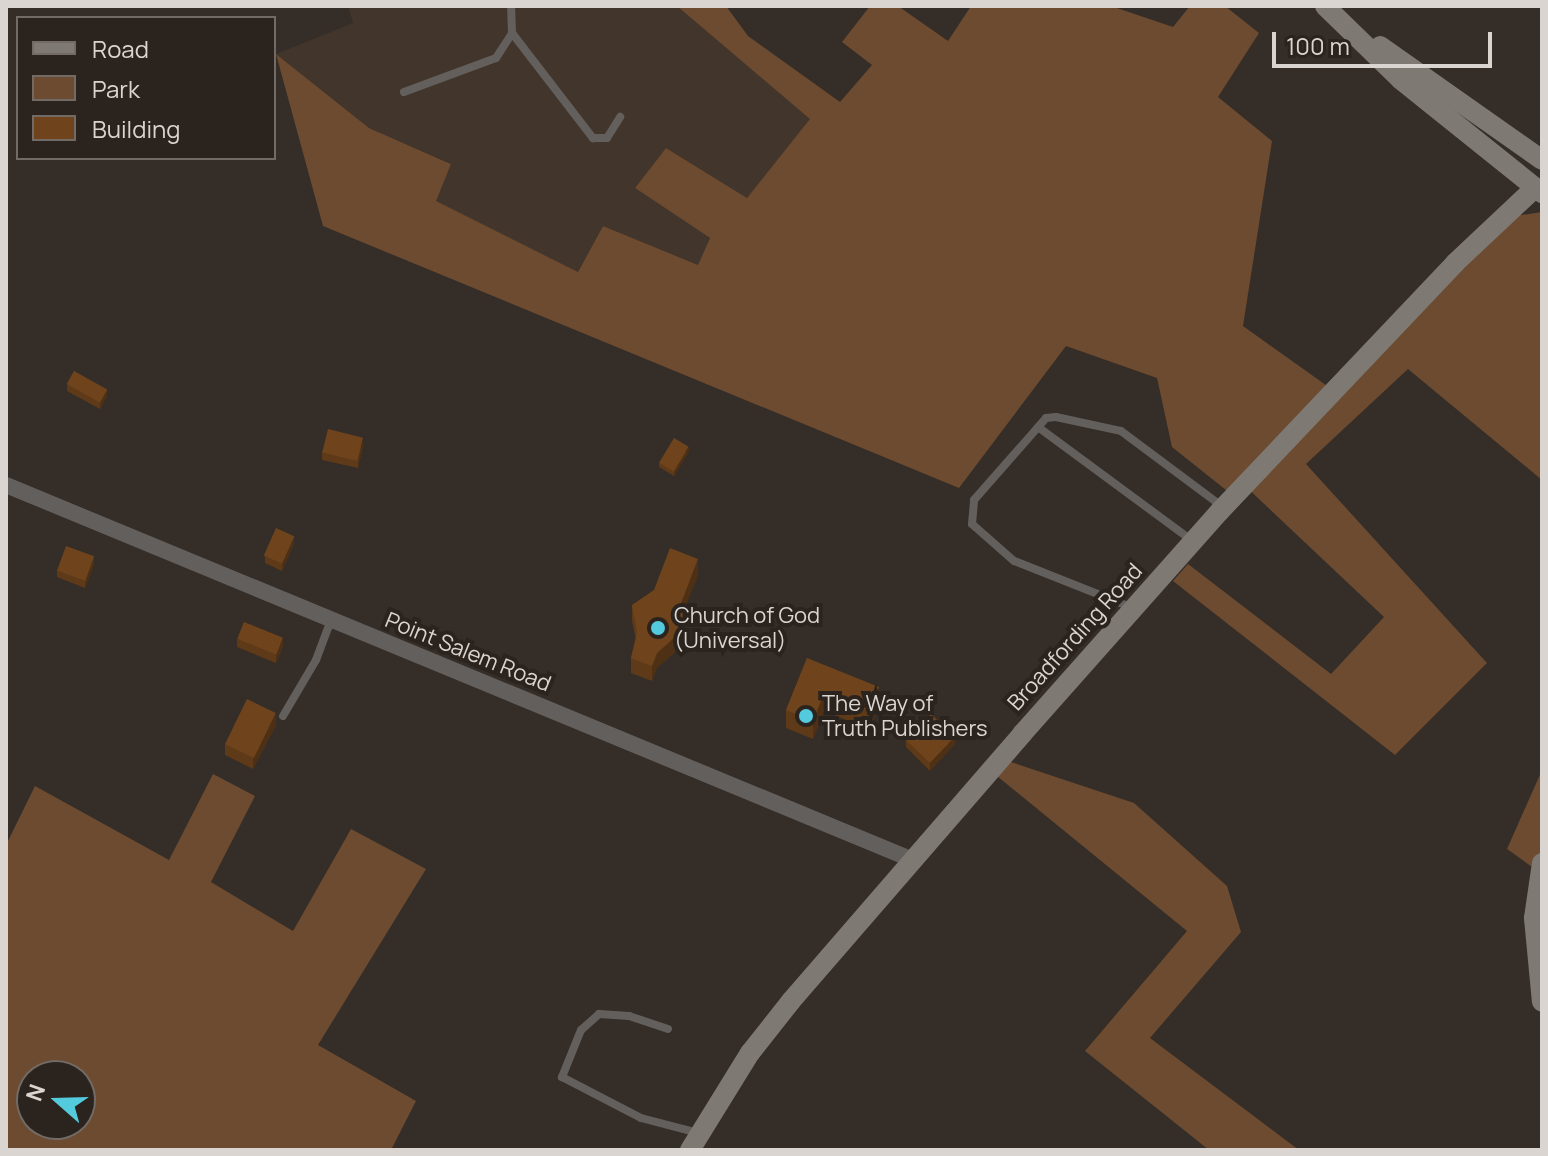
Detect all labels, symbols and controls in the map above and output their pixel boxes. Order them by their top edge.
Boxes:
legend [16,16,276,160]
scale bar [1276,16,1496,66]
text: 100 m [1286,29,1350,62]
text: Road [92,32,149,65]
text: Park [92,72,140,105]
text: Building [92,112,180,145]
street label: Broadfording Road [1002,558,1148,716]
place label: Church of God (Universal) [674,602,820,654]
street label: Point Salem Road [381,607,555,697]
marker: Church of God (Universal) [649,619,667,637]
place label: The Way of Truth Publishers [822,690,987,742]
marker: The Way of Truth Publishers [797,707,815,725]
north arrow [16,1060,96,1140]
text: N [19,1080,52,1105]

